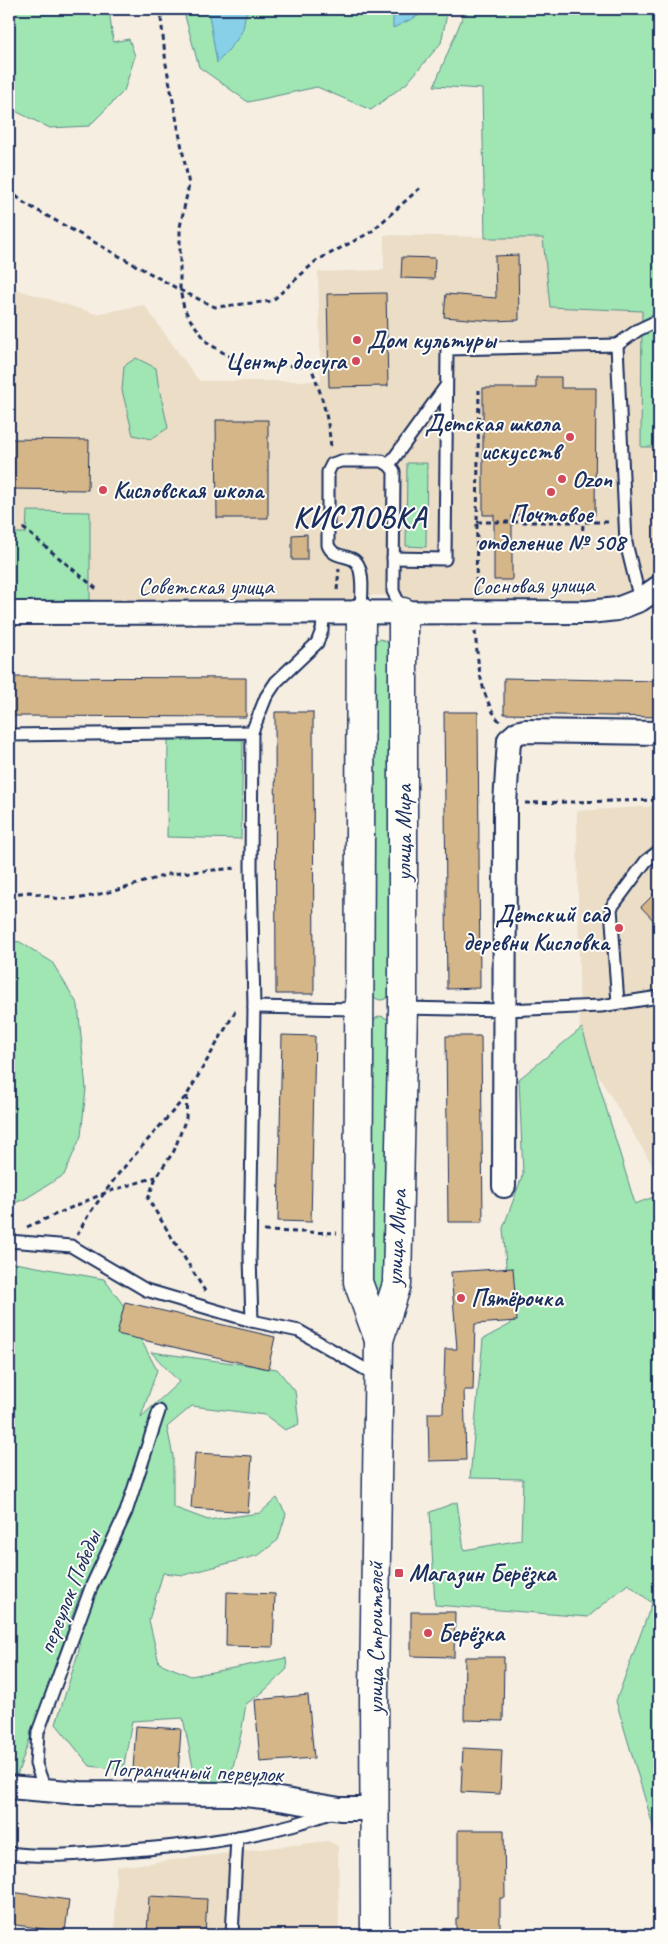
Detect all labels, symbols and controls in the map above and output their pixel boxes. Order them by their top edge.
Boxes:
place label: Дом культуры [367,325,497,355]
marker: Дом культуры [351,334,363,346]
place label: Центр досуга [226,346,348,376]
marker: Центр досуга [350,355,362,367]
place label: Детская школа искусств [425,408,565,466]
marker: Детская школа искусств [564,431,576,443]
place label: Ozon [572,464,613,494]
marker: Ozon [556,473,568,485]
place label: Кисловская школа [113,475,266,505]
marker: Кисловская школа [97,484,109,496]
marker: Почтовое отделение № 508 [545,486,557,498]
district label: КИСЛОВКА [293,499,428,536]
place label: Почтовое отделение № 508 [477,499,628,557]
street label: Сосновая улица [471,569,596,601]
street label: Советская улица [138,571,275,601]
street label: улица Мира [388,783,418,883]
place label: Детский сад деревни Кисловка [463,899,611,957]
marker: Детский сад деревни Кисловка [613,922,625,934]
street label: улица Мира [378,1188,414,1289]
place label: Пятёрочка [471,1283,564,1313]
marker: Пятёрочка [455,1292,467,1304]
street label: переулок Победы [31,1524,108,1658]
place label: Магазин Берёзка [409,1558,558,1589]
street label: улица Строителей [360,1560,390,1716]
marker: Магазин Берёзка [393,1567,405,1579]
place label: Берёзка [438,1618,506,1649]
marker: Берёзка [422,1627,434,1639]
street label: Пограничный переулок [103,1753,285,1789]

